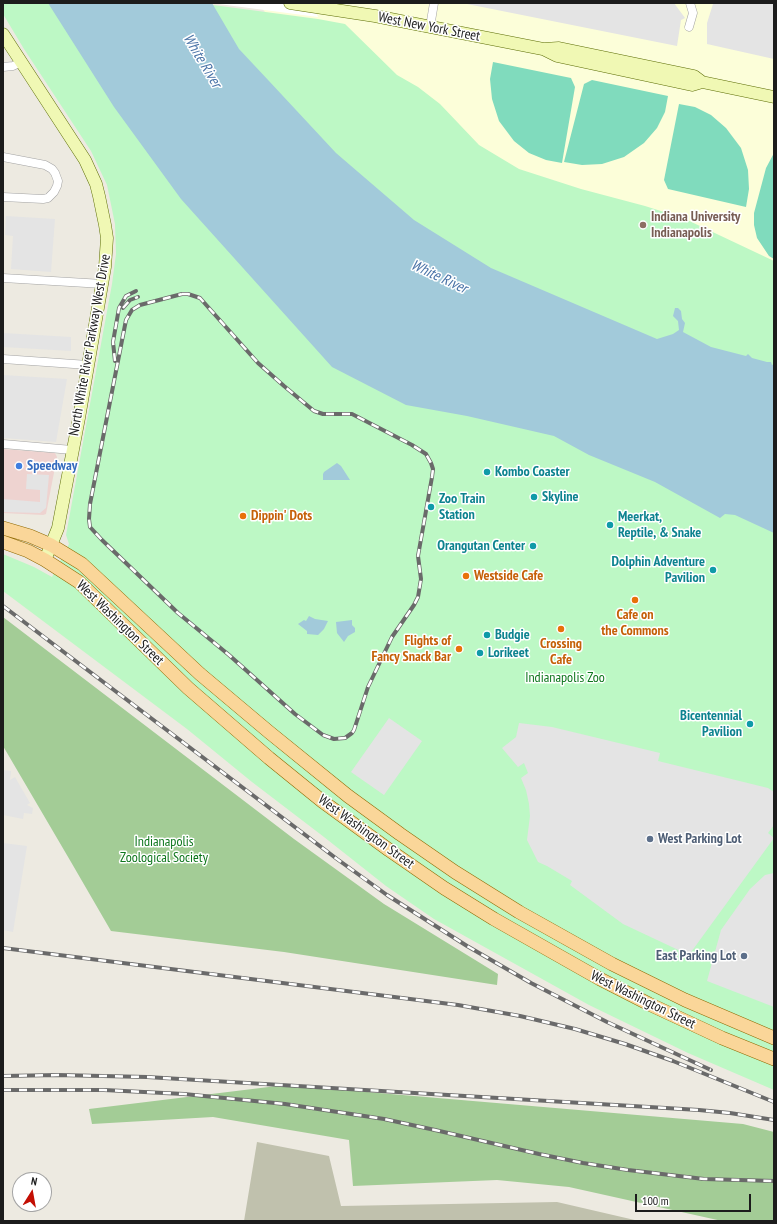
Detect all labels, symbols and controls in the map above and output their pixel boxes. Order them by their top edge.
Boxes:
street label: West New York Street [377,9,481,45]
water label: White River [179,31,225,91]
place label: Indiana University Indianapolis [651,209,740,242]
marker: Indiana University Indianapolis [638,220,648,230]
street label: North White River Parkway West Drive [66,253,114,437]
water label: White River [408,256,470,298]
place label: Speedway [27,458,77,474]
marker: Speedway [14,461,24,471]
place label: Kombo Coaster [495,464,570,480]
marker: Kombo Coaster [482,467,492,477]
place label: Skyline [542,489,579,505]
place label: Zoo Train Station [439,491,485,524]
marker: Skyline [529,492,539,502]
marker: Zoo Train Station [426,502,436,512]
place label: Dippin' Dots [251,508,312,524]
place label: Meerkat, Reptile, & Snake [618,509,701,542]
marker: Dippin' Dots [238,511,248,521]
marker: Meerkat, Reptile, & Snake [605,520,615,530]
place label: Orangutan Center [437,538,525,554]
marker: Orangutan Center [528,541,538,551]
place label: Dolphin Adventure Pavilion [612,554,705,586]
marker: Dolphin Adventure Pavilion [708,565,718,575]
place label: Westside Cafe [474,568,543,584]
marker: Westside Cafe [461,571,471,581]
street label: West Washington Street [73,577,167,669]
marker: Cafe on the Commons [630,595,640,605]
place label: Cafe on the Commons [601,607,669,640]
marker: Crossing Cafe [556,624,566,634]
place label: Budgie [495,627,530,643]
marker: Budgie [482,630,492,640]
place label: Flights of Fancy Snack Bar [371,633,451,666]
place label: Crossing Cafe [540,636,582,668]
marker: Flights of Fancy Snack Bar [454,644,464,654]
place label: Lorikeet [488,645,529,661]
marker: Lorikeet [475,648,485,658]
park label: Indianapolis Zoo [525,670,605,686]
place label: Bicentennial Pavilion [680,708,742,740]
marker: Bicentennial Pavilion [745,719,755,729]
street label: West Washington Street [315,791,417,873]
place label: West Parking Lot [658,831,742,847]
park label: Indianapolis Zoological Society [120,834,208,866]
marker: West Parking Lot [645,834,655,844]
place label: East Parking Lot [656,948,736,964]
marker: East Parking Lot [739,951,749,961]
street label: West Washington Street [588,967,698,1033]
north arrow [12,1172,52,1212]
text: N [30,1174,38,1189]
scale bar [637,1186,753,1212]
text: 100 m [642,1193,669,1208]

